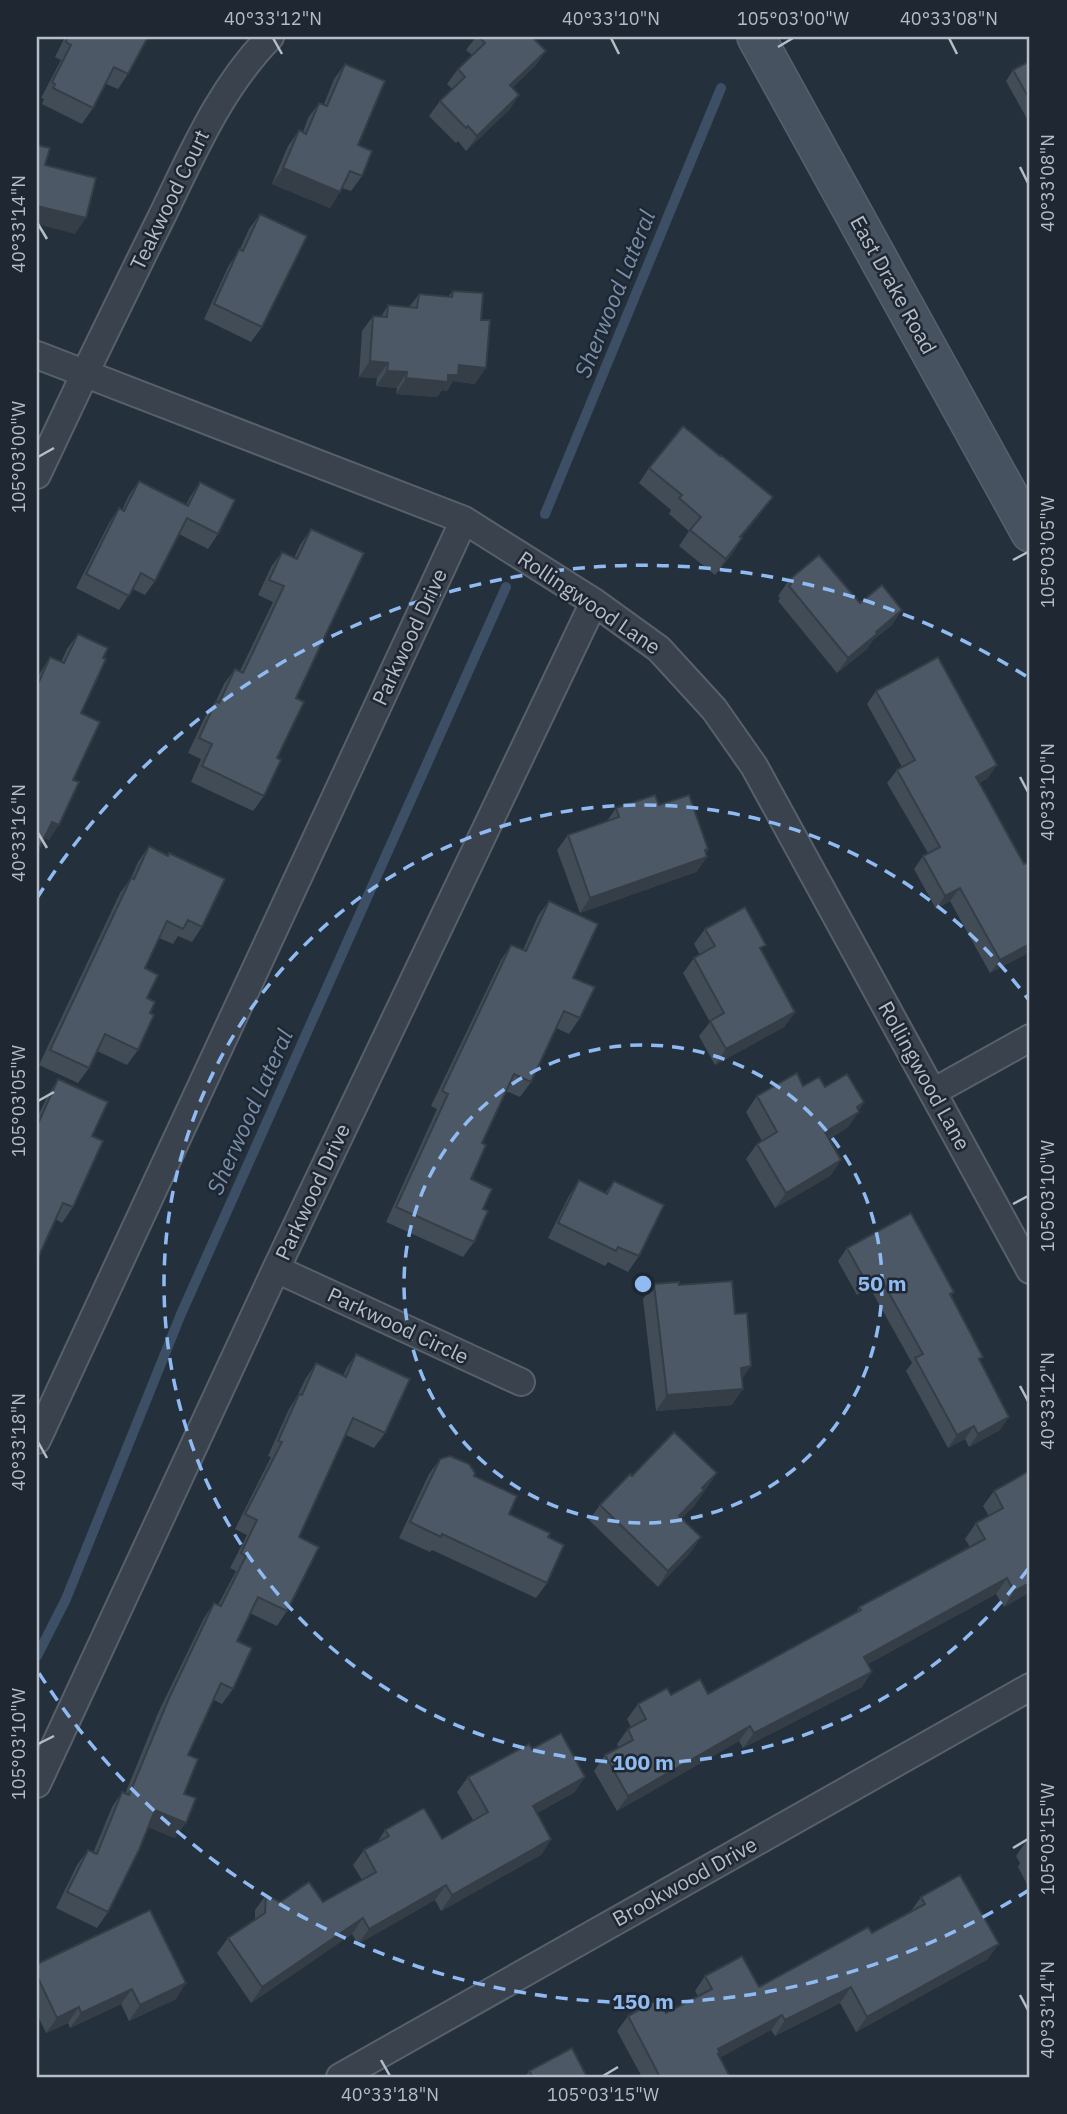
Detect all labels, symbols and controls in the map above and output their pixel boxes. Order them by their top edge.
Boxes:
text: 40°33'12"N [224,7,322,30]
text: 40°33'10"N [562,7,660,30]
text: 105°03'00"W [737,7,849,30]
text: 40°33'08"N [900,7,998,30]
street label: Teakwood Court [123,125,215,274]
text: 40°33'08"N [1036,134,1059,232]
text: 40°33'14"N [7,175,30,273]
water label: Sherwood Lateral [567,205,662,382]
street label: East Drake Road [844,210,944,359]
text: 105°03'00"W [7,401,30,513]
text: 105°03'05"W [1036,496,1059,608]
street label: Rollingwood Lane [513,544,666,660]
street label: Parkwood Drive [365,564,453,710]
text: 40°33'10"N [1036,743,1059,841]
text: 40°33'16"N [7,784,30,882]
street label: Rollingwood Lane [872,996,977,1155]
water label: Sherwood Lateral [199,1023,299,1199]
text: 105°03'05"W [7,1045,30,1157]
street label: Parkwood Drive [268,1119,356,1265]
text: 105°03'10"W [1036,1140,1059,1252]
text: 50 m [858,1269,906,1297]
centre of rings [631,1272,655,1296]
street label: Parkwood Circle [323,1280,474,1370]
text: 40°33'12"N [1036,1352,1059,1450]
text: 40°33'18"N [7,1393,30,1491]
text: 105°03'10"W [7,1688,30,1800]
text: 100 m [612,1748,674,1776]
text: 105°03'15"W [1036,1783,1059,1895]
street label: Brookwood Drive [607,1830,762,1932]
text: 40°33'14"N [1036,1961,1059,2059]
text: 150 m [612,1987,674,2015]
text: 40°33'18"N [341,2083,439,2106]
text: 105°03'15"W [547,2083,659,2106]

